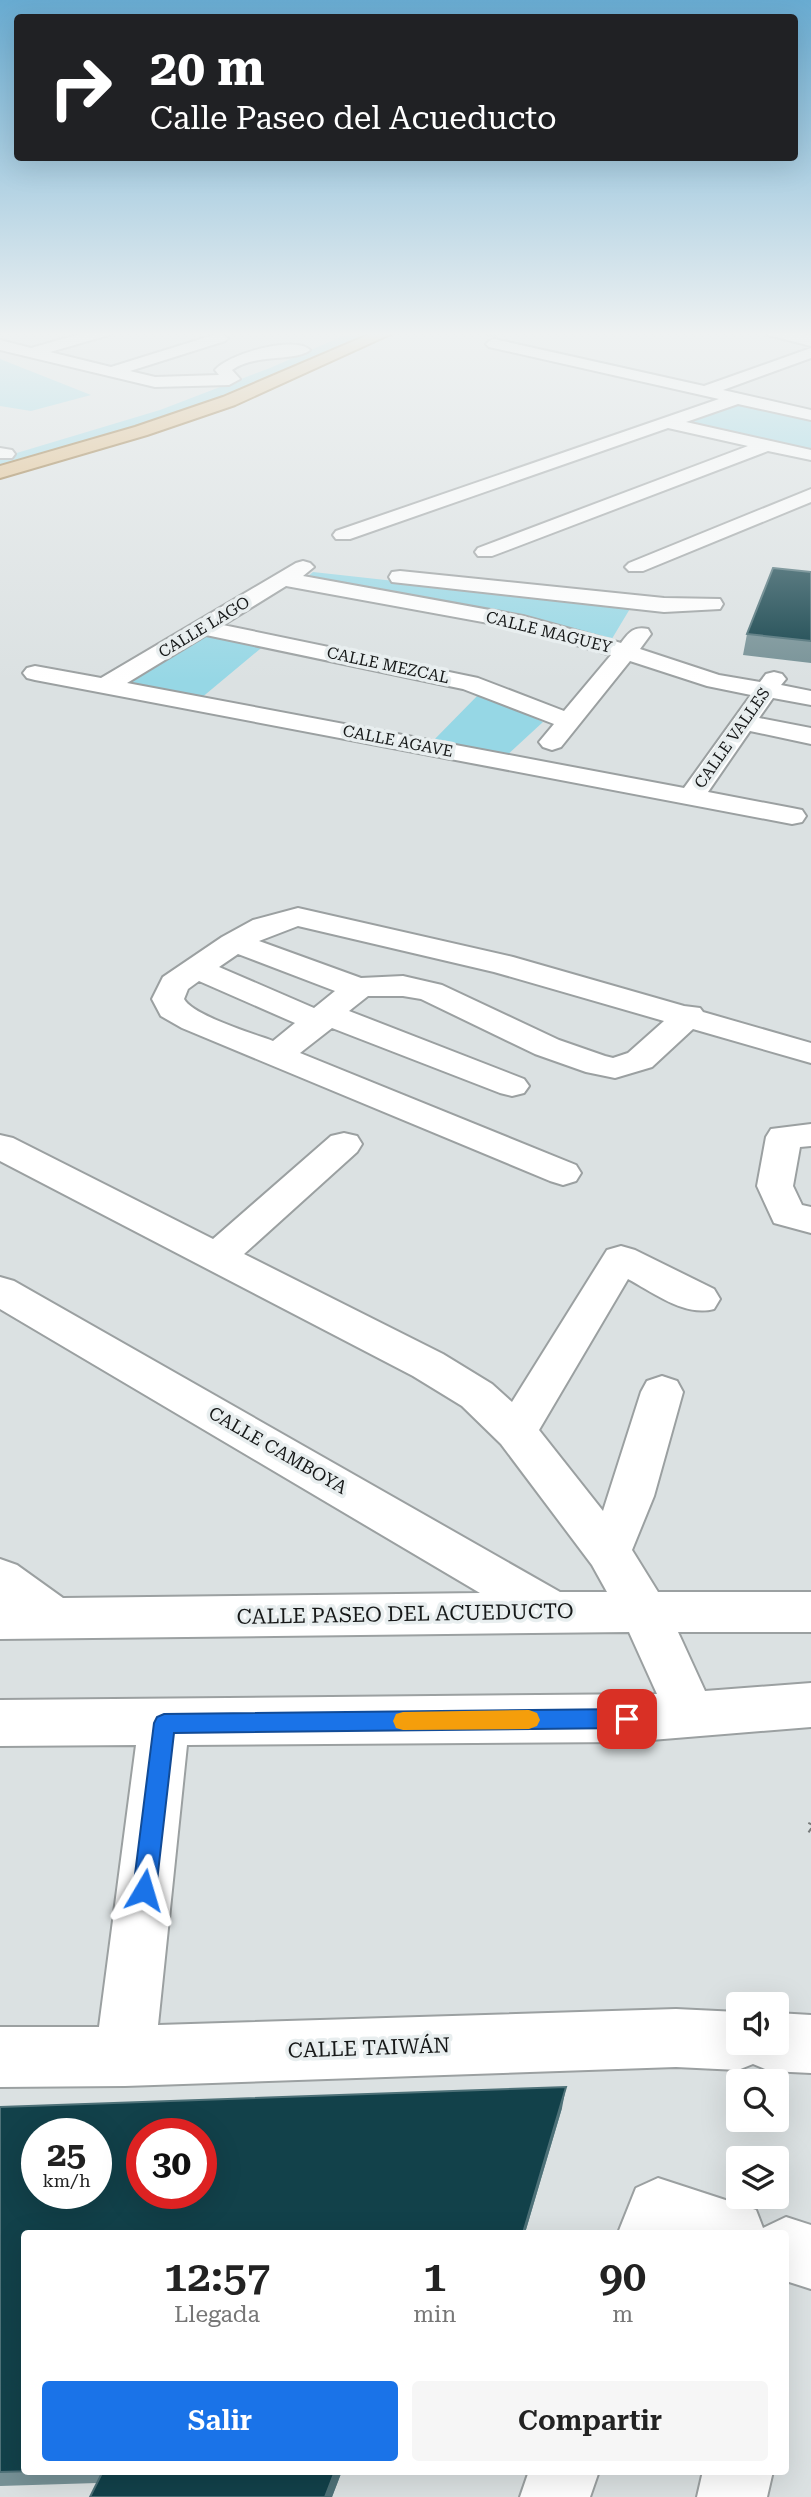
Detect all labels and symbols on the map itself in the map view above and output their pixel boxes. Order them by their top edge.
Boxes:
street label: CALLE LAGO [155,592,253,662]
street label: CALLE MAGUEY [484,607,614,657]
street label: CALLE MEZCAL [325,643,451,687]
street label: CALLE VALLES [690,684,774,792]
street label: CALLE AGAVE [341,721,455,761]
street label: CALLE CAMBOYA [205,1402,351,1498]
street label: CALLE PASEO DEL ACUEDUCTO [236,1599,574,1629]
pin [597,1689,657,1749]
position arrow [107,1853,181,1927]
street label: CALLE TAIWÁN [287,2032,451,2063]
speed limit sign: 30 [126,2118,217,2209]

